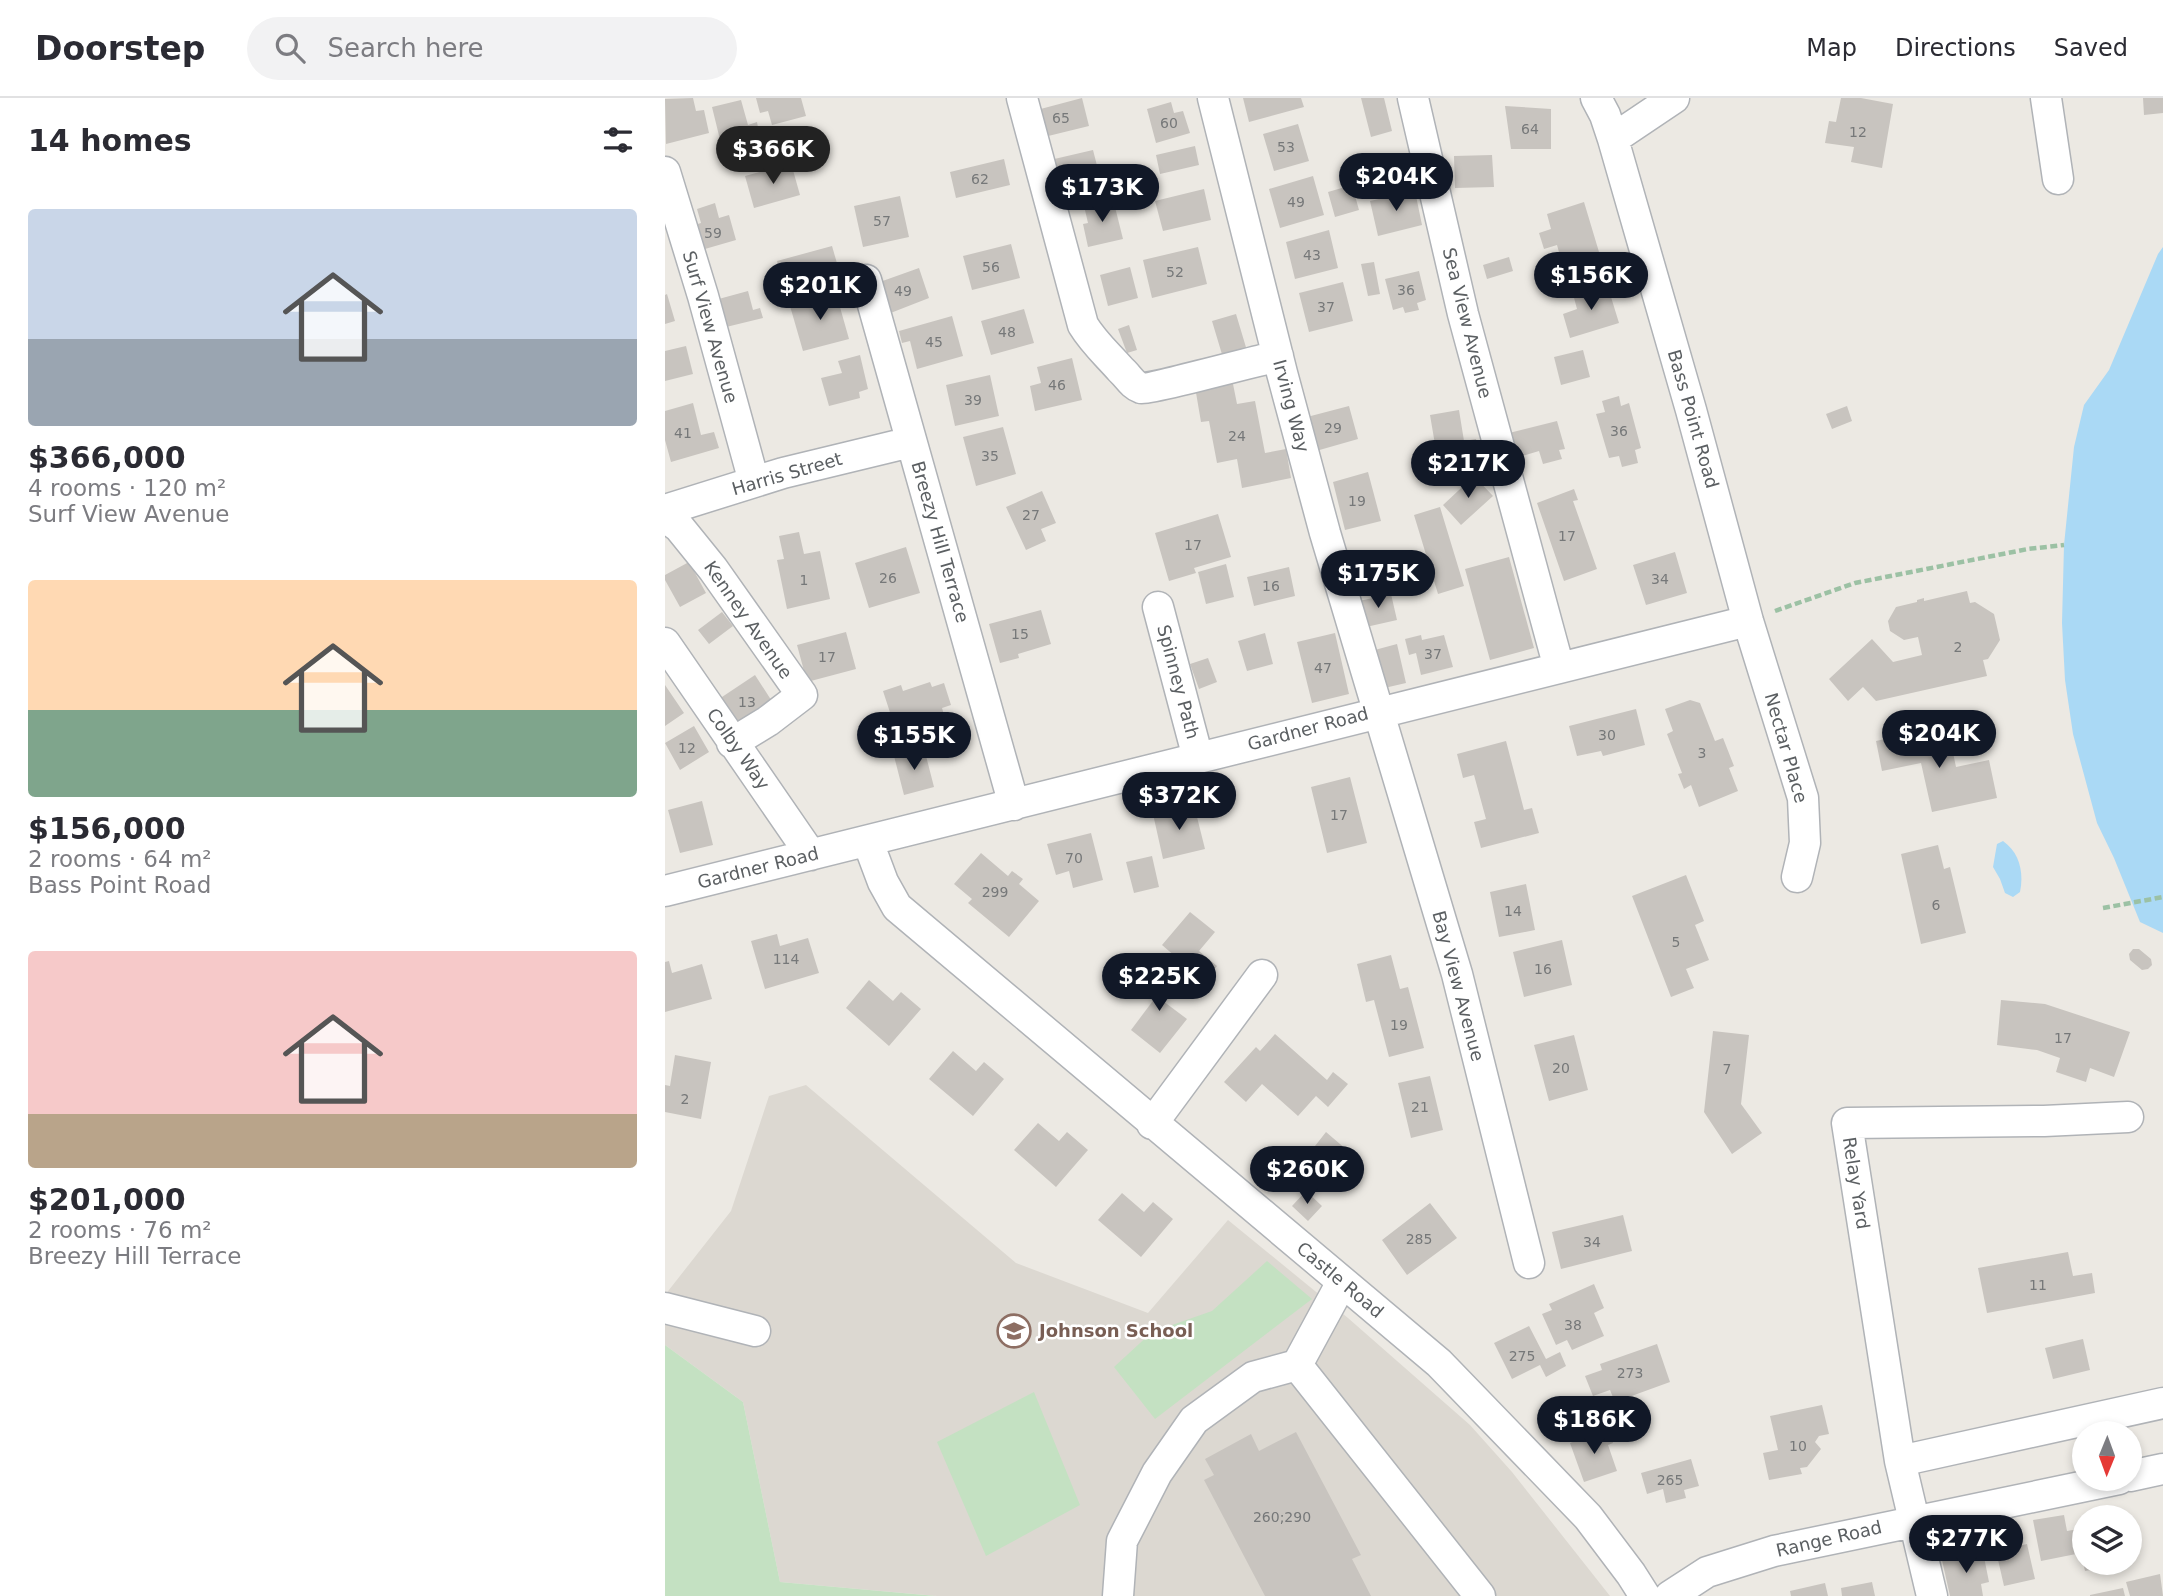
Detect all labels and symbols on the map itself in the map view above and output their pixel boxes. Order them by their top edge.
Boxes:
house number: 65 [1052,110,1070,126]
house number: 60 [1160,115,1178,131]
house number: 64 [1521,121,1539,137]
house number: 12 [1849,124,1867,140]
pin: $366K [724,126,822,186]
house number: 53 [1277,139,1295,155]
pin: $204K [1347,153,1445,213]
pin: $173K [1053,164,1151,224]
house number: 62 [971,171,989,187]
house number: 49 [1287,194,1305,210]
house number: 57 [873,213,891,229]
house number: 59 [704,225,722,241]
street label: Sea View Avenue [1439,245,1496,400]
house number: 43 [1303,247,1321,263]
street label: Surf View Avenue [679,248,742,406]
pin: $156K [1542,252,1640,312]
house number: 56 [982,259,1000,275]
pin: $201K [771,262,869,322]
house number: 52 [1166,264,1184,280]
house number: 36 [1397,282,1415,298]
house number: 49 [894,283,912,299]
house number: 37 [1317,299,1335,315]
house number: 48 [998,324,1016,340]
house number: 45 [925,334,943,350]
street label: Bass Point Road [1664,347,1723,491]
street label: Irving Way [1269,357,1314,455]
house number: 46 [1048,377,1066,393]
house number: 39 [964,392,982,408]
house number: 29 [1324,420,1342,436]
house number: 36 [1610,423,1628,439]
house number: 41 [674,425,692,441]
house number: 24 [1228,428,1246,444]
pin: $217K [1419,440,1517,500]
street label: Harris Street [729,448,844,499]
house number: 35 [981,448,999,464]
street label: Breezy Hill Terrace [907,459,974,625]
house number: 19 [1348,493,1366,509]
house number: 27 [1022,507,1040,523]
house number: 17 [1558,528,1576,544]
house number: 17 [1184,537,1202,553]
pin: $175K [1329,550,1427,610]
street label: Kenney Avenue [700,557,797,683]
house number: 26 [879,570,897,586]
house number: 34 [1651,571,1669,587]
house number: 1 [800,572,808,588]
house number: 16 [1262,578,1280,594]
street label: Spinney Path [1153,622,1204,741]
house number: 15 [1011,626,1029,642]
house number: 2 [1954,639,1962,655]
house number: 37 [1424,646,1442,662]
house number: 17 [818,649,836,665]
house number: 47 [1314,660,1332,676]
street label: Nectar Place [1761,690,1812,805]
house number: 13 [738,694,756,710]
street label: Gardner Road [1245,702,1371,755]
street label: Colby Way [703,704,774,794]
pin: $204K [1890,710,1988,770]
pin: $155K [865,712,963,772]
house number: 30 [1598,727,1616,743]
house number: 12 [678,740,696,756]
house number: 3 [1698,745,1706,761]
pin: $372K [1130,772,1228,832]
house number: 17 [1330,807,1348,823]
street label: Gardner Road [695,842,821,893]
house number: 70 [1065,850,1083,866]
house number: 299 [982,884,1008,900]
house number: 6 [1932,897,1941,913]
house number: 14 [1504,903,1522,919]
street label: Bay View Avenue [1428,908,1489,1063]
house number: 5 [1672,934,1680,950]
house number: 114 [773,951,799,967]
pin: $225K [1110,954,1208,1013]
house number: 16 [1534,961,1552,977]
house number: 19 [1390,1017,1408,1033]
house number: 17 [2054,1030,2072,1046]
house number: 20 [1552,1060,1570,1076]
house number: 7 [1723,1061,1731,1077]
house number: 2 [681,1091,689,1107]
house number: 21 [1411,1099,1429,1115]
street label: Relay Yard [1839,1135,1874,1231]
pin: $260K [1258,1146,1356,1206]
house number: 285 [1406,1231,1432,1247]
house number: 34 [1583,1234,1601,1250]
street label: Castle Road [1293,1237,1388,1322]
house number: 11 [2029,1277,2047,1293]
school or university icon: Johnson School [995,1312,1033,1350]
house number: 38 [1564,1317,1582,1333]
place label: Johnson School [1037,1320,1193,1341]
house number: 275 [1509,1348,1535,1364]
house number: 273 [1617,1365,1643,1381]
pin: $186K [1545,1396,1643,1456]
north arrow [2072,1421,2142,1491]
house number: 10 [1789,1438,1807,1454]
house number: 265 [1657,1472,1683,1488]
house number: 260;290 [1253,1509,1311,1525]
street label: Range Road [1774,1516,1884,1561]
pin: $277K [1917,1516,2015,1575]

